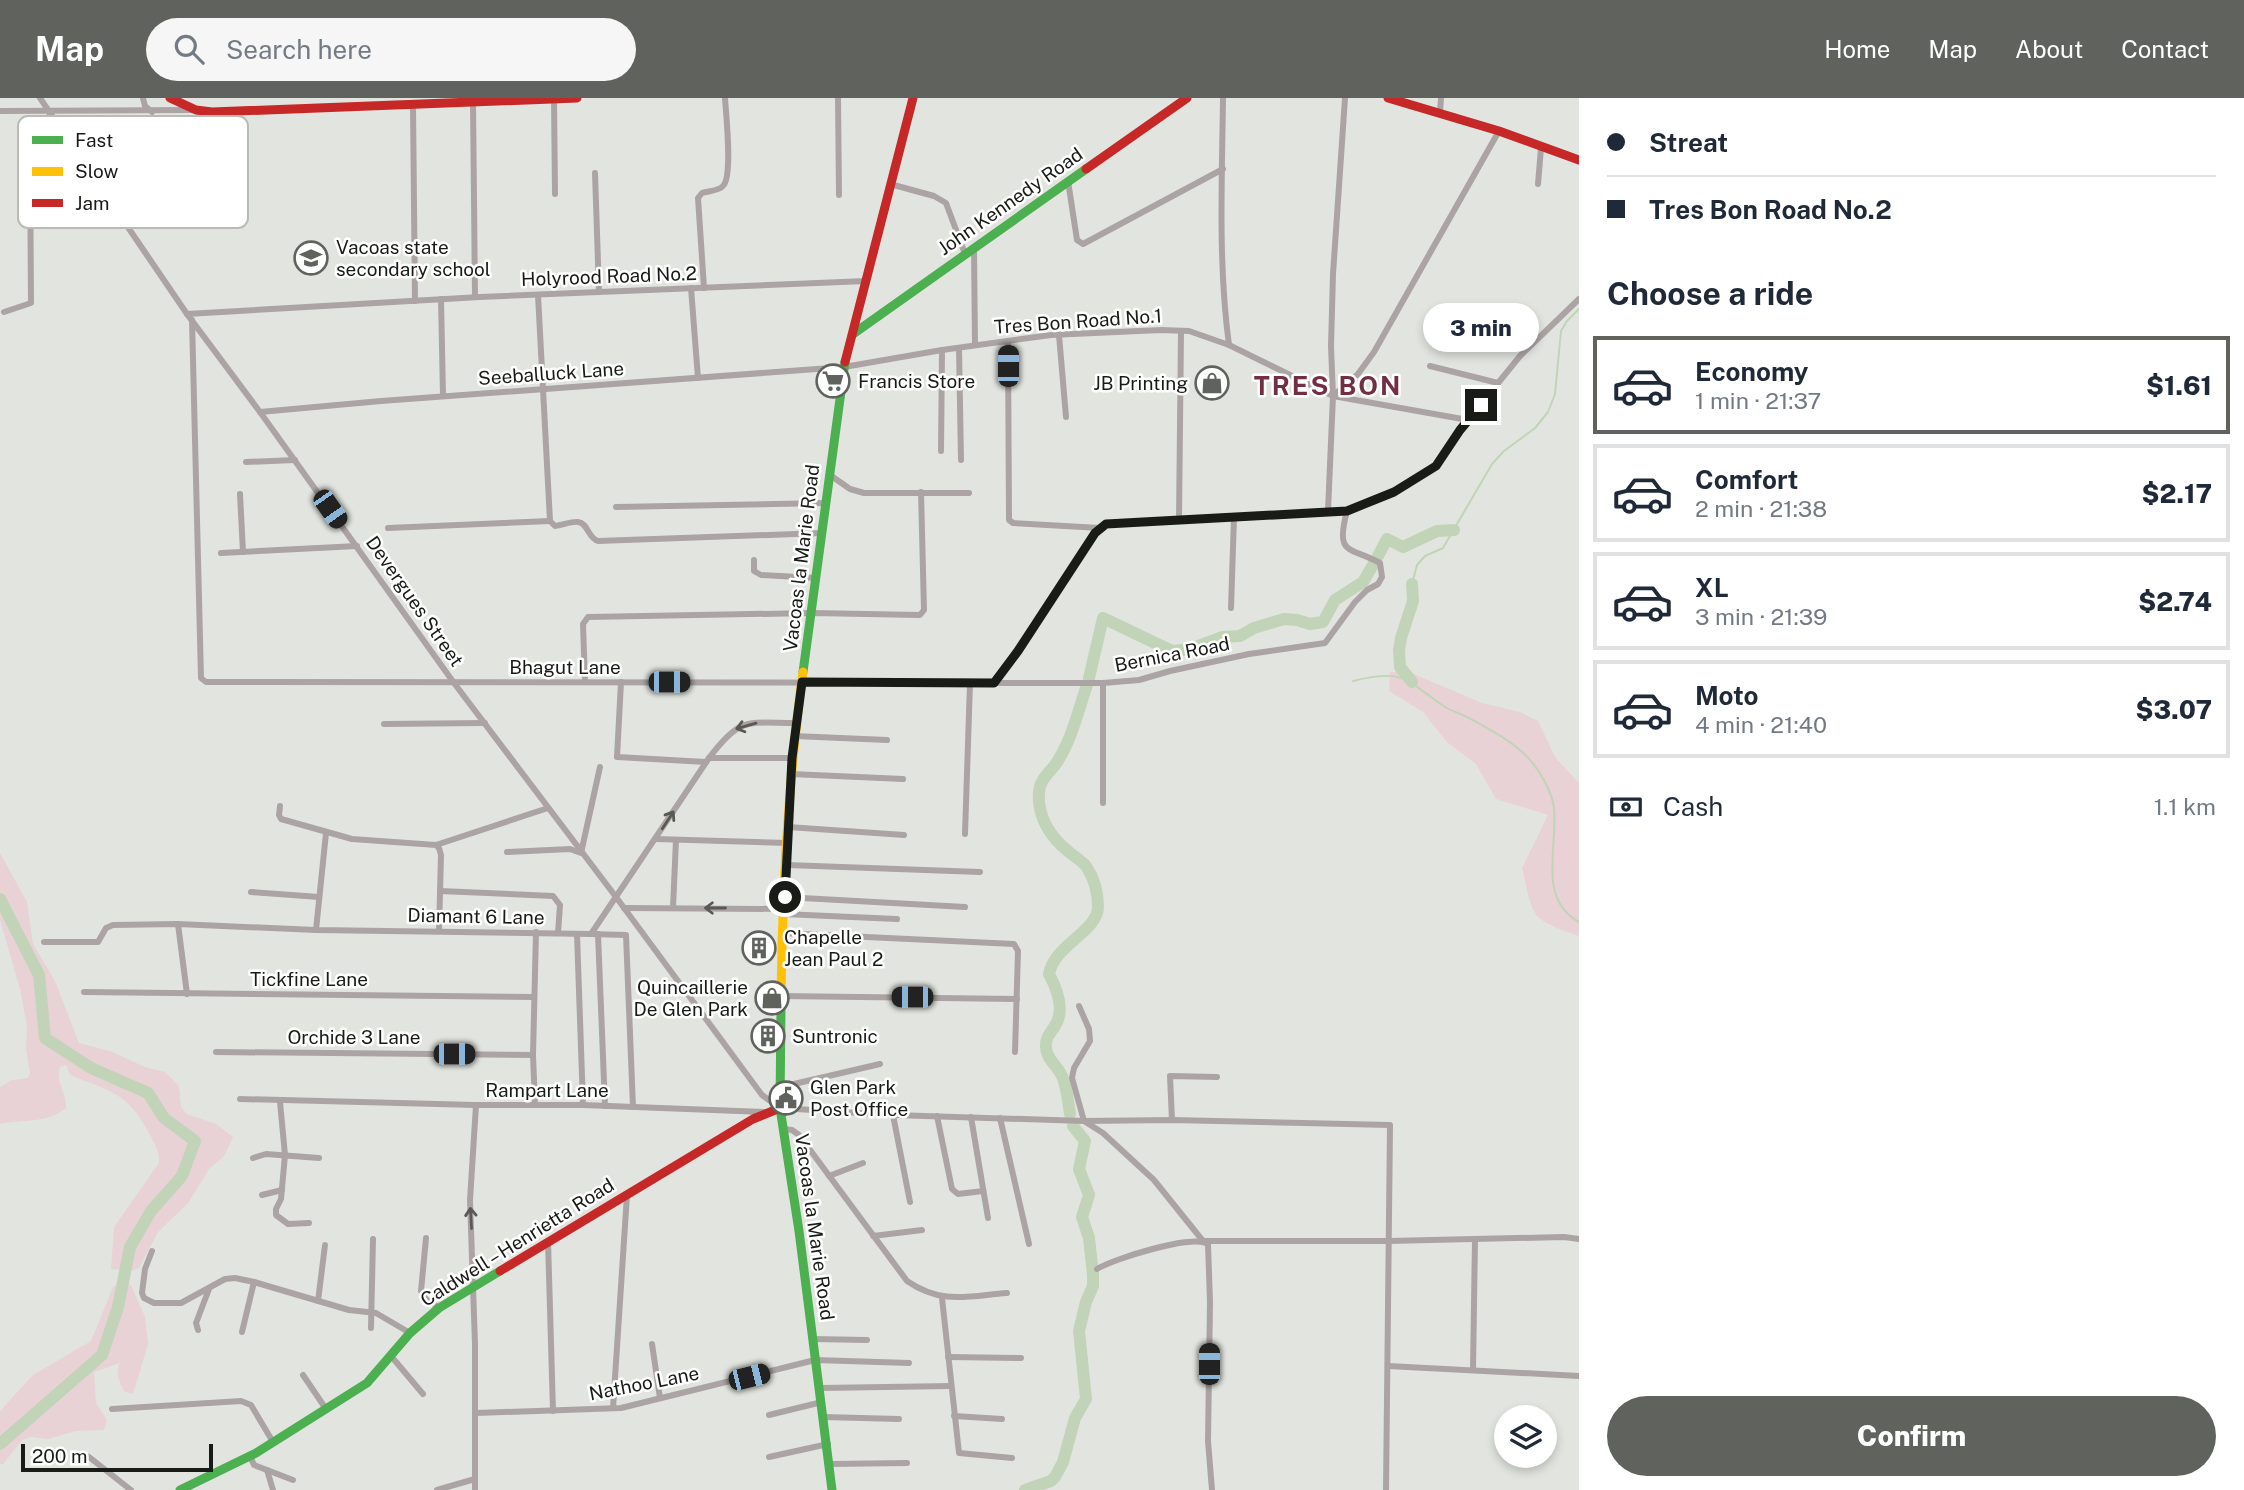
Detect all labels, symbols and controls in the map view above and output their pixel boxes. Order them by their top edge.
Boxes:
search box [146,18,636,81]
text: Map [35,30,104,68]
icon: search [170,30,208,68]
text: Search here [226,34,372,65]
text: Home [1824,35,1890,63]
text: Map [1928,35,1977,63]
text: About [2015,35,2083,63]
text: Contact [2121,35,2209,63]
legend [18,116,248,228]
text: Streat [1649,127,1728,158]
text: Fast [75,129,113,151]
street label: John Kennedy Road [933,143,1087,259]
text: Slow [75,160,119,182]
text: Jam [75,192,109,214]
text: Tres Bon Road No.2 [1649,194,1892,225]
place label: Vacoas state secondary school [336,236,491,280]
school or university icon: Vacoas state secondary school [292,239,330,277]
street label: Holyrood Road No.2 [521,262,697,290]
text: Choose a ride [1607,275,1813,312]
callout: 3 min [1423,303,1539,352]
street label: Tres Bon Road No.1 [993,304,1163,338]
text: 3 min [1450,314,1512,341]
car [998,345,1019,387]
icon: car [1611,354,1674,417]
text: Economy [1695,356,1808,387]
street label: Seeballuck Lane [477,357,625,389]
supermarket icon: Francis Store [814,362,852,400]
shop icon: JB Printing [1193,364,1231,402]
place label: Francis Store [858,370,975,392]
district label: TRES BON [1254,370,1402,401]
text: $1.61 [2146,370,2212,401]
place label: JB Printing [1093,372,1188,394]
text: 1 min · 21:37 [1695,387,1821,414]
route end [1465,389,1497,421]
icon: car [1611,462,1674,525]
street label: Vacoas la Marie Road [779,463,823,653]
text: Comfort [1695,464,1798,495]
text: $2.17 [2142,478,2212,509]
car [310,486,351,532]
text: 2 min · 21:38 [1695,495,1827,522]
street label: Devergues Street [362,532,468,670]
icon: car [1611,570,1674,633]
text: XL [1695,572,1729,603]
text: $2.74 [2138,586,2212,617]
text: 3 min · 21:39 [1695,603,1827,630]
street label: Bernica Road [1112,632,1232,676]
street label: Bhagut Lane [509,656,621,678]
car [649,672,691,693]
icon: car [1611,678,1674,741]
text: Moto [1695,680,1758,711]
text: $3.07 [2135,694,2212,725]
text: 4 min · 21:40 [1695,711,1827,738]
one-way arrow [735,720,757,733]
icon: cash [1607,788,1645,826]
text: Cash [1663,791,1723,822]
text: 1.1 km [2154,793,2216,820]
one-way arrow [662,811,676,831]
route start [769,881,801,913]
one-way arrow [704,901,727,915]
street label: Diamant 6 Lane [407,904,545,928]
place label: Chapelle Jean Paul 2 [784,926,883,970]
building icon: Chapelle Jean Paul 2 [740,929,778,967]
street label: Tickfine Lane [250,968,368,990]
place label: Quincaillerie De Glen Park [633,976,748,1020]
shop icon: Quincaillerie De Glen Park [753,979,791,1017]
car [892,987,934,1008]
building icon: Suntronic [749,1017,787,1055]
place label: Suntronic [792,1025,878,1047]
street label: Orchide 3 Lane [287,1026,421,1048]
car [434,1044,476,1065]
place label: Glen Park Post Office [810,1076,908,1120]
street label: Rampart Lane [485,1079,609,1101]
public building icon: Glen Park Post Office [767,1079,805,1117]
street label: Vacoas la Marie Road [791,1132,839,1322]
street label: Caldwell – Henrietta Road [416,1173,618,1311]
one-way arrow [464,1208,477,1230]
car [1199,1343,1220,1385]
street label: Nathoo Lane [587,1362,701,1404]
car [727,1362,772,1392]
button: Confirm [1607,1396,2216,1476]
map controls [1494,1405,1557,1468]
button: layers [1494,1405,1557,1468]
scale bar [21,1441,214,1473]
text: 200 m [32,1445,88,1467]

